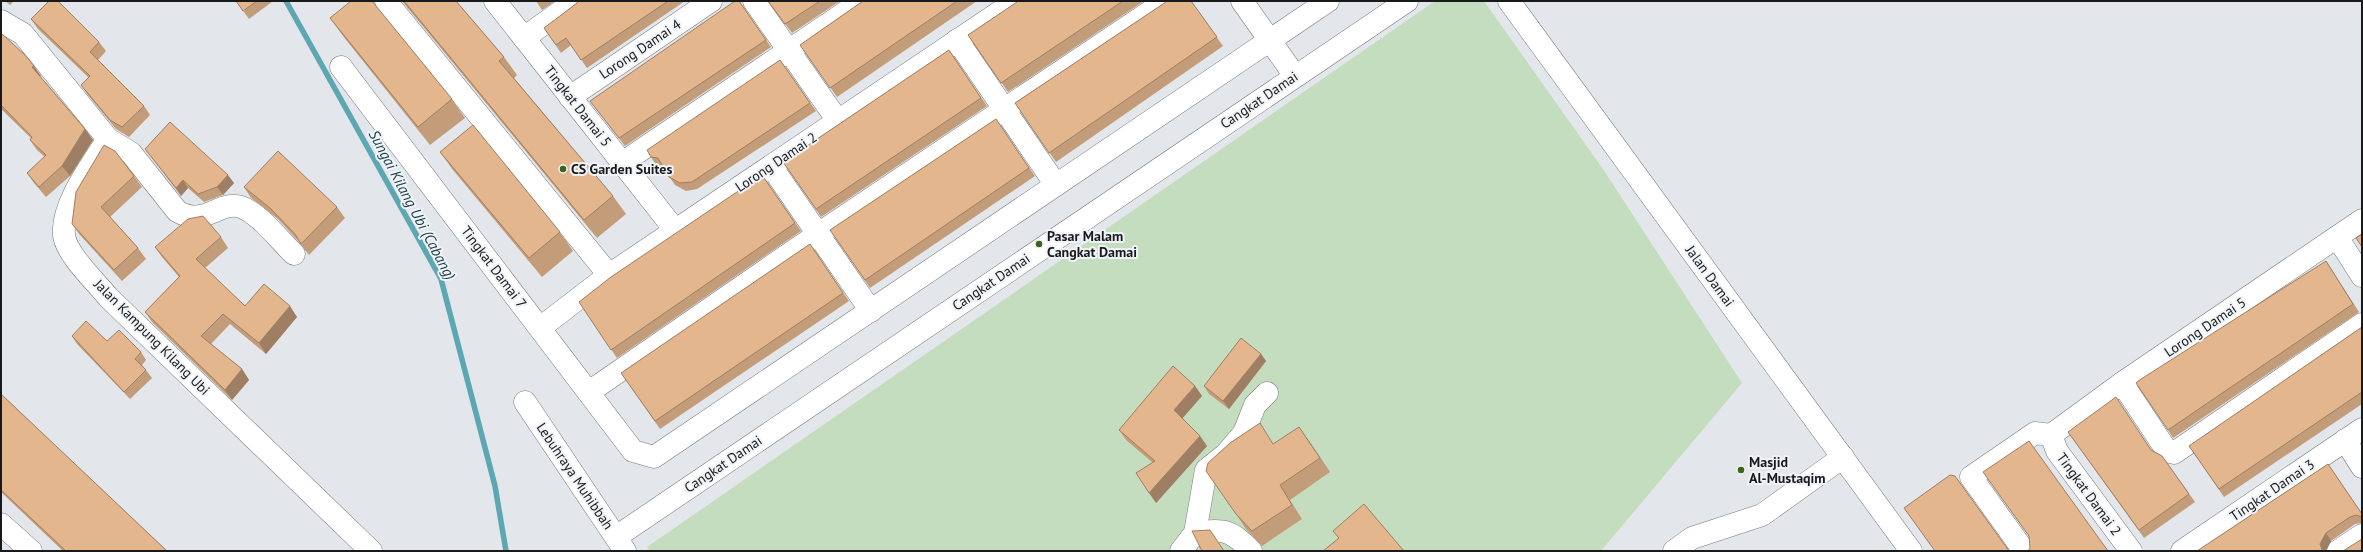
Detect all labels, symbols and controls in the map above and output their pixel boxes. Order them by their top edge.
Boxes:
street label: Lorong Damai 4 [596,15,685,83]
street label: Tingkat Damai 5 [541,62,615,150]
street label: Cangkat Damai [1217,67,1301,133]
water label: Sungai Kilang Ubi (Cabang) [365,127,460,283]
street label: Lorong Damai 2 [732,128,820,196]
place label: CS Garden Suites [571,160,672,178]
marker: CS Garden Suites [558,164,568,174]
street label: Tingkat Damai 7 [457,222,531,312]
place label: Pasar Malam Cangkat Damai [1047,227,1137,261]
marker: Pasar Malam Cangkat Damai [1034,239,1044,249]
street label: Jalan Damai [1681,241,1738,310]
street label: Cangkat Damai [949,249,1033,315]
street label: Jalan Kampung Kilang Ubi [90,275,214,399]
street label: Lorong Damai 5 [2161,293,2249,361]
street label: Lebuhraya Muhibbah [533,419,617,533]
street label: Cangkat Damai [681,431,765,497]
street label: Tingkat Damai 2 [2053,449,2125,539]
place label: Masjid Al-Mustaqim [1749,453,1826,487]
street label: Tingkat Damai 3 [2226,455,2318,525]
marker: Masjid Al-Mustaqim [1736,465,1746,475]

